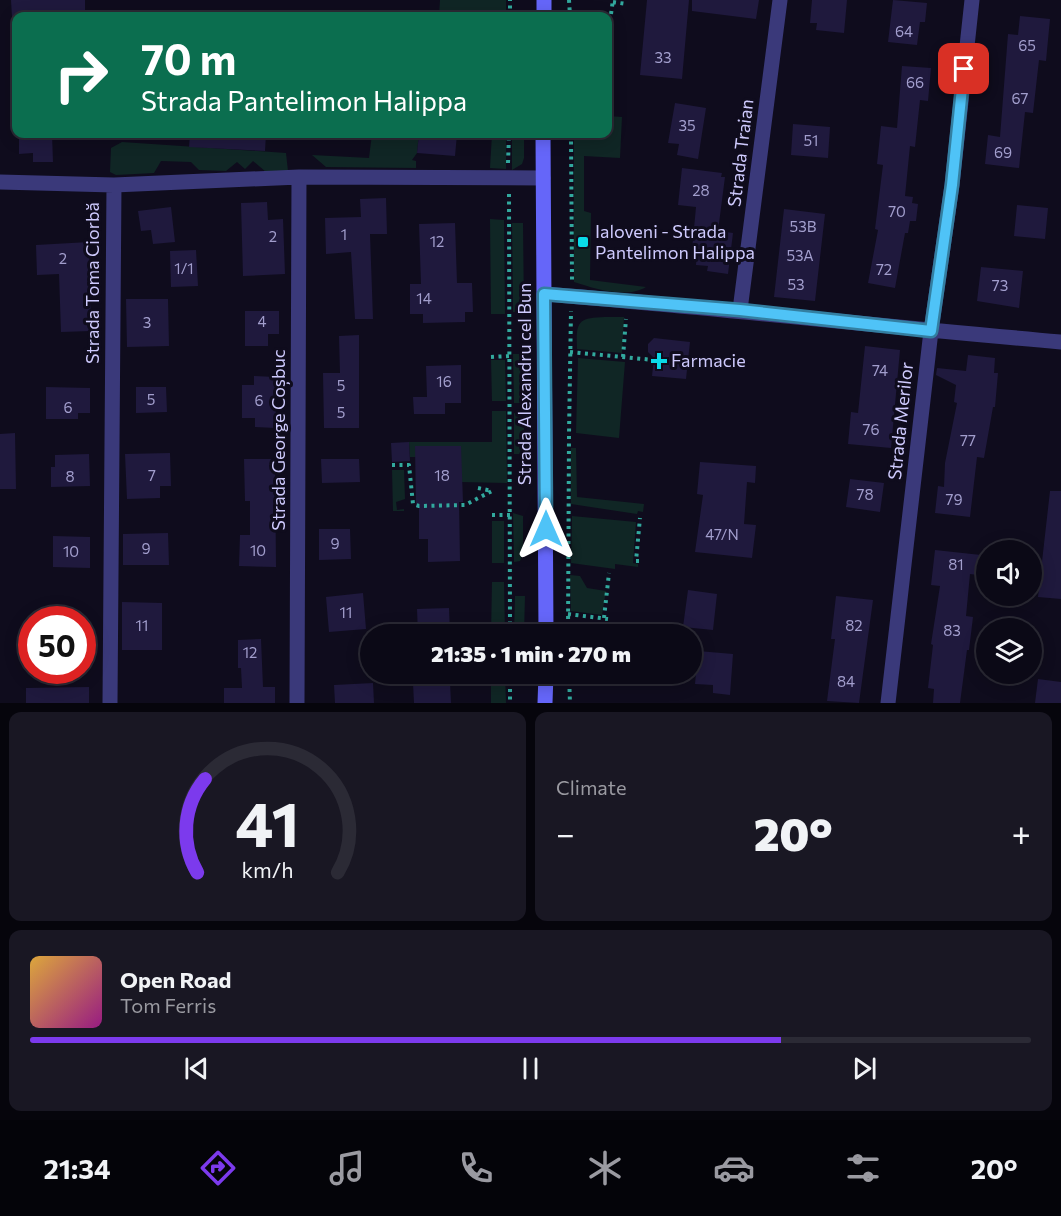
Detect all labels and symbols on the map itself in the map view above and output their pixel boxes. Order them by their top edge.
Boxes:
house number: 64 [895,22,913,40]
house number: 65 [1018,36,1036,54]
pin [938,43,989,94]
house number: 33 [654,48,672,66]
house number: 66 [906,73,924,91]
house number: 67 [1012,89,1029,107]
street label: Strada Traian [722,98,758,208]
house number: 35 [678,116,696,134]
house number: 51 [803,131,819,149]
house number: 69 [994,143,1012,161]
house number: 28 [692,181,710,199]
street label: Strada Toma Ciorbă [81,202,103,364]
house number: 70 [888,202,906,220]
house number: 53B [790,217,817,235]
place label: Ialoveni - Strada Pantelimon Halippa [595,220,755,263]
house number: 1 [341,225,347,243]
house number: 2 [269,227,277,245]
house number: 12 [430,232,444,250]
marker: Ialoveni - Strada Pantelimon Halippa [576,235,590,249]
house number: 53A [786,246,814,264]
house number: 2 [59,249,67,267]
house number: 1/1 [174,259,194,277]
house number: 72 [876,260,892,278]
house number: 53 [787,275,805,293]
house number: 73 [992,276,1008,294]
street label: Strada Alexandru cel Bun [513,283,535,485]
house number: 14 [416,289,432,307]
house number: 4 [258,312,267,330]
house number: 3 [143,313,151,331]
street label: Strada George Coșbuc [267,349,290,531]
place label: Farmacie [671,349,746,371]
marker: Farmacie [652,354,666,368]
house number: 74 [872,361,888,379]
street label: Strada Merilor [883,361,917,481]
house number: 16 [436,372,452,390]
house number: 5 [337,376,345,394]
house number: 5 [147,390,155,408]
house number: 6 [254,391,264,409]
house number: 6 [63,398,73,416]
house number: 5 [337,403,345,421]
house number: 76 [863,420,879,438]
house number: 77 [960,431,976,449]
house number: 7 [148,466,156,484]
house number: 18 [434,466,450,484]
house number: 8 [65,467,75,485]
house number: 78 [857,485,873,503]
house number: 79 [946,490,962,508]
position arrow [514,497,578,561]
house number: 47/N [705,525,739,543]
house number: 9 [330,534,340,552]
house number: 9 [141,539,151,557]
house number: 10 [250,541,266,559]
house number: 10 [63,542,79,560]
house number: 81 [948,555,964,573]
house number: 11 [340,603,352,621]
speed limit sign: 50 [18,606,96,684]
house number: 11 [136,616,148,634]
house number: 82 [845,616,863,634]
house number: 83 [943,621,961,639]
house number: 12 [243,643,257,661]
house number: 84 [837,672,855,690]

